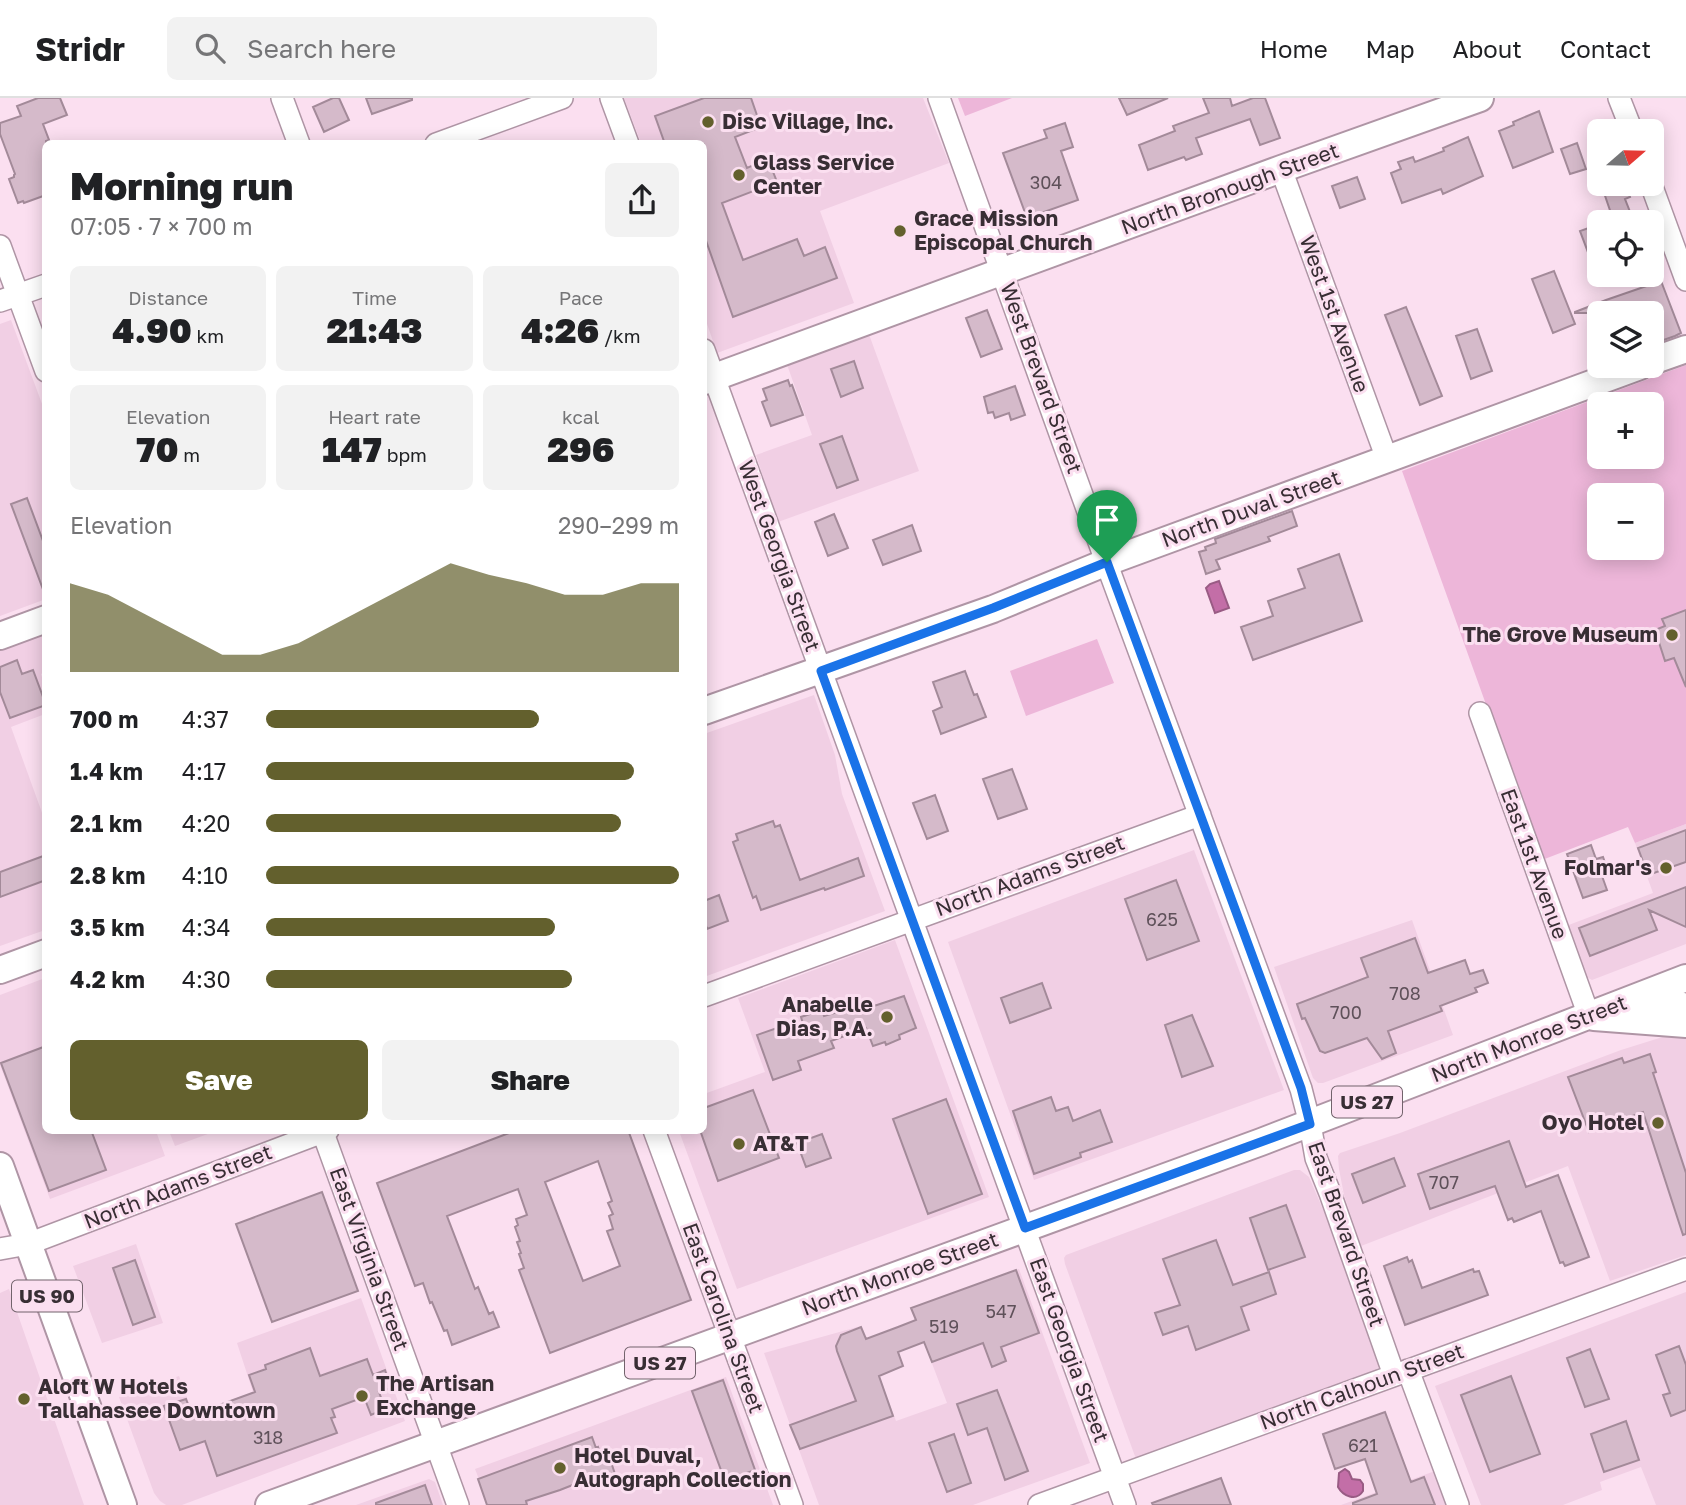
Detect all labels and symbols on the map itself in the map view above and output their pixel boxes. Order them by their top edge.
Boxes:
place label: Disc Village, Inc. [722,108,894,134]
marker: Disc Village, Inc. [700,114,716,130]
north arrow [1587,119,1664,196]
street label: North Bronough Street [1117,137,1342,240]
place label: Glass Service Center [753,149,894,199]
marker: Glass Service Center [731,167,747,183]
house number: 304 [1030,171,1062,193]
place label: Grace Mission Episcopal Church [914,205,1092,255]
marker: Grace Mission Episcopal Church [892,223,908,239]
street label: West 1st Avenue [1294,232,1375,396]
street label: West Brevard Street [995,279,1089,477]
street label: West Georgia Street [733,456,827,655]
street label: North Duval Street [1158,464,1344,552]
pin [1077,490,1137,562]
place label: The Grove Museum [1462,621,1658,647]
marker: The Grove Museum [1664,627,1680,643]
street label: East 1st Avenue [1496,785,1574,943]
street label: North Adams Street [931,829,1128,921]
place label: Folmar's [1564,854,1652,880]
marker: Folmar's [1658,860,1674,876]
house number: 625 [1146,908,1178,930]
house number: 708 [1389,982,1421,1004]
street label: North Monroe Street [1427,989,1630,1087]
place label: Anabelle Dias, P.A. [776,991,873,1041]
house number: 700 [1330,1001,1362,1023]
marker: Anabelle Dias, P.A. [879,1009,895,1025]
road number: US 27 [1332,1086,1402,1118]
place label: Oyo Hotel [1542,1109,1644,1135]
marker: Oyo Hotel [1650,1115,1666,1131]
place label: AT&T [753,1130,809,1156]
marker: AT&T [731,1136,747,1152]
street label: North Adams Street [80,1138,275,1234]
street label: East Brevard Street [1303,1138,1391,1330]
street label: East Virginia Street [325,1163,415,1354]
house number: 707 [1429,1171,1459,1193]
street label: East Carolina Street [677,1219,770,1416]
street label: North Monroe Street [798,1225,1002,1321]
street label: East Georgia Street [1024,1254,1115,1446]
road number: US 90 [12,1280,82,1312]
house number: 547 [986,1300,1016,1322]
house number: 519 [929,1315,959,1337]
street label: North Calhoun Street [1256,1337,1467,1435]
road number: US 27 [625,1348,695,1378]
place label: The Artisan Exchange [376,1370,494,1420]
place label: Aloft W Hotels Tallahassee Downtown [38,1373,276,1423]
marker: The Artisan Exchange [354,1388,370,1404]
marker: Aloft W Hotels Tallahassee Downtown [16,1391,32,1407]
house number: 318 [253,1426,283,1448]
house number: 621 [1348,1434,1378,1456]
place label: Hotel Duval, Autograph Collection [574,1442,791,1492]
marker: Hotel Duval, Autograph Collection [552,1460,568,1476]

